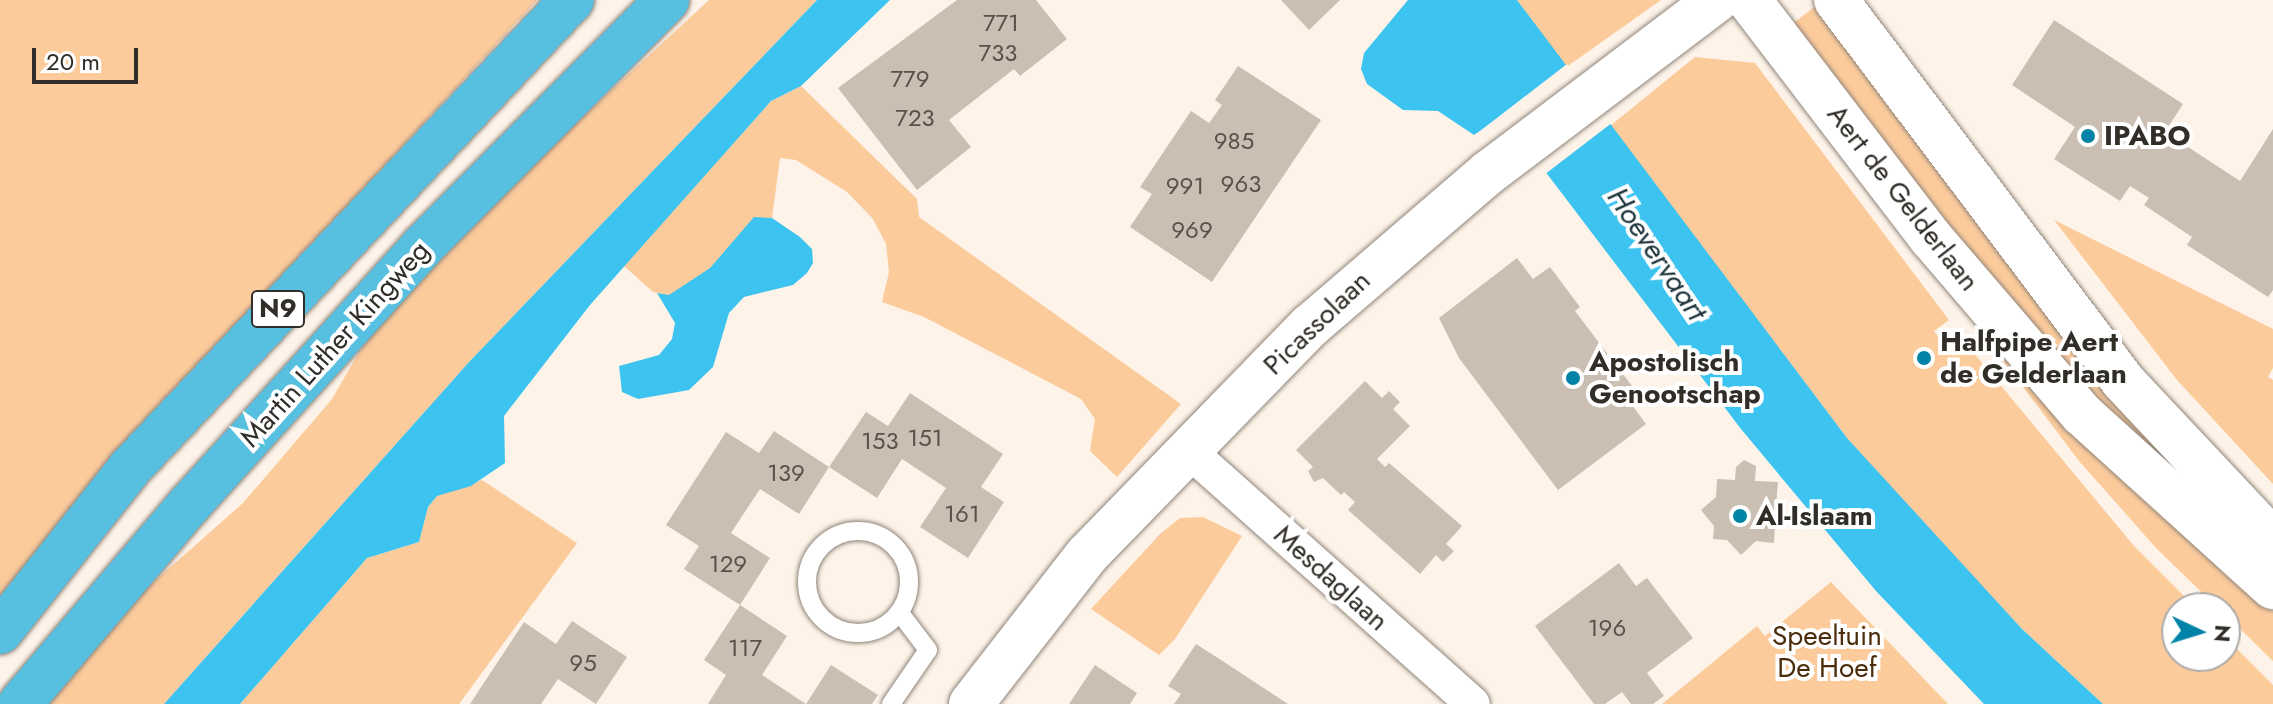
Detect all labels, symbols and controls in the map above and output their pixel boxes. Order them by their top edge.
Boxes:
house number: 771 [983,9,1019,37]
scale bar [36,32,142,82]
house number: 733 [979,39,1017,67]
text: 20 m [46,44,100,79]
house number: 779 [890,65,930,93]
street label: Aert de Gelderlaan [1820,98,1986,298]
house number: 723 [895,104,935,132]
place label: IPABO [2104,119,2191,153]
house number: 985 [1214,127,1254,155]
marker: IPABO [2079,127,2097,145]
house number: 963 [1221,170,1261,198]
house number: 991 [1166,172,1204,200]
water label: Hoevervaart [1599,181,1715,327]
house number: 969 [1171,216,1213,244]
street label: Martin Luther Kingweg [233,234,437,454]
street label: Picassolaan [1257,264,1377,382]
road number: N9 [250,287,306,331]
place label: Halfpipe Aert de Gelderlaan [1940,325,2127,391]
place label: Apostolisch Genootschap [1589,345,1761,411]
marker: Halfpipe Aert de Gelderlaan [1915,349,1933,367]
marker: Apostolisch Genootschap [1564,369,1582,387]
house number: 151 [907,424,943,452]
house number: 153 [861,427,899,455]
house number: 139 [767,459,805,487]
place label: Al-Islaam [1756,499,1873,533]
house number: 161 [944,500,980,528]
marker: Al-Islaam [1731,507,1749,525]
street label: Mesdaglaan [1267,518,1395,638]
house number: 129 [709,550,747,578]
north arrow [2161,592,2241,672]
house number: 196 [1588,614,1626,642]
park label: Speeltuin De Hoef [1772,619,1882,685]
text: N [2206,624,2240,643]
house number: 117 [728,634,762,662]
house number: 95 [569,649,597,677]

